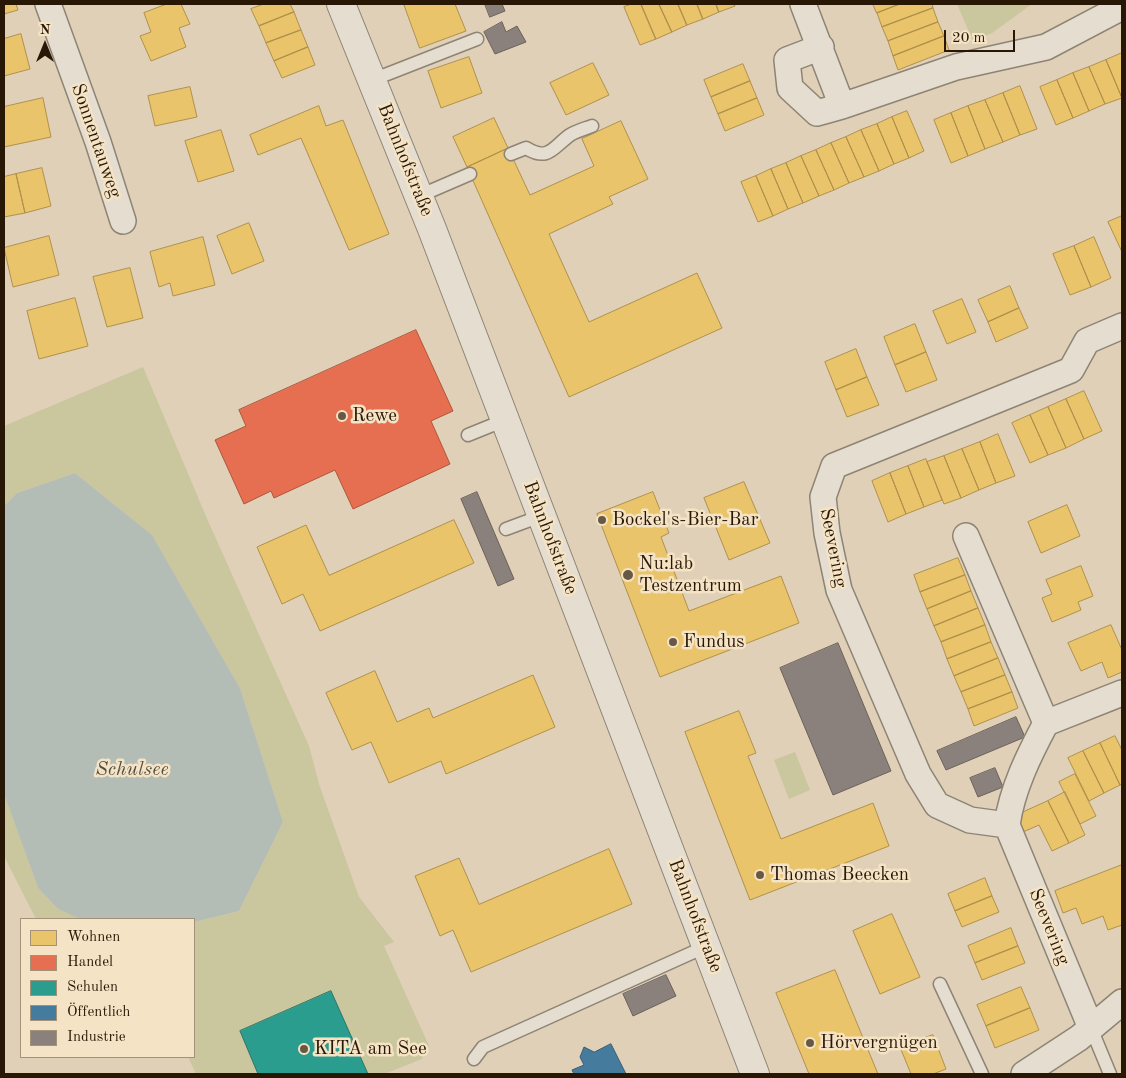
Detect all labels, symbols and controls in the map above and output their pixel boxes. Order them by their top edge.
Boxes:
north arrow [20,20,70,70]
scale bar [946,20,1017,52]
text: N [40,23,50,37]
text: 20 m [952,31,986,46]
street label: Sonnentauweg [66,81,126,201]
street label: Bahnhofstraße [372,100,438,220]
place label: Rewe [352,405,397,427]
marker: Rewe [336,410,348,422]
street label: Bahnhofstraße [518,478,582,598]
street label: Seevering [814,506,852,590]
place label: Bockel's-Bier-Bar [612,509,758,531]
marker: Bockel's-Bier-Bar [596,514,608,526]
place label: Nu:lab Testzentrum [639,553,742,597]
marker: Nu:lab Testzentrum [621,568,635,582]
place label: Fundus [683,631,745,653]
marker: Fundus [667,636,679,648]
water label: Schulsee [95,758,169,782]
street label: Bahnhofstraße [663,856,727,976]
place label: Thomas Beecken [770,864,909,886]
marker: Thomas Beecken [754,869,766,881]
street label: Seevering [1023,885,1075,969]
legend [20,918,195,1058]
text: Wohnen [67,930,120,945]
text: Handel [67,955,113,970]
text: Schulen [67,980,118,995]
text: Öffentlich [67,1005,130,1020]
text: Industrie [67,1030,126,1045]
place label: Hörvergnügen [820,1032,938,1054]
marker: Hörvergnügen [804,1037,816,1049]
place label: KITA am See [314,1038,427,1060]
marker: KITA am See [298,1043,310,1055]

